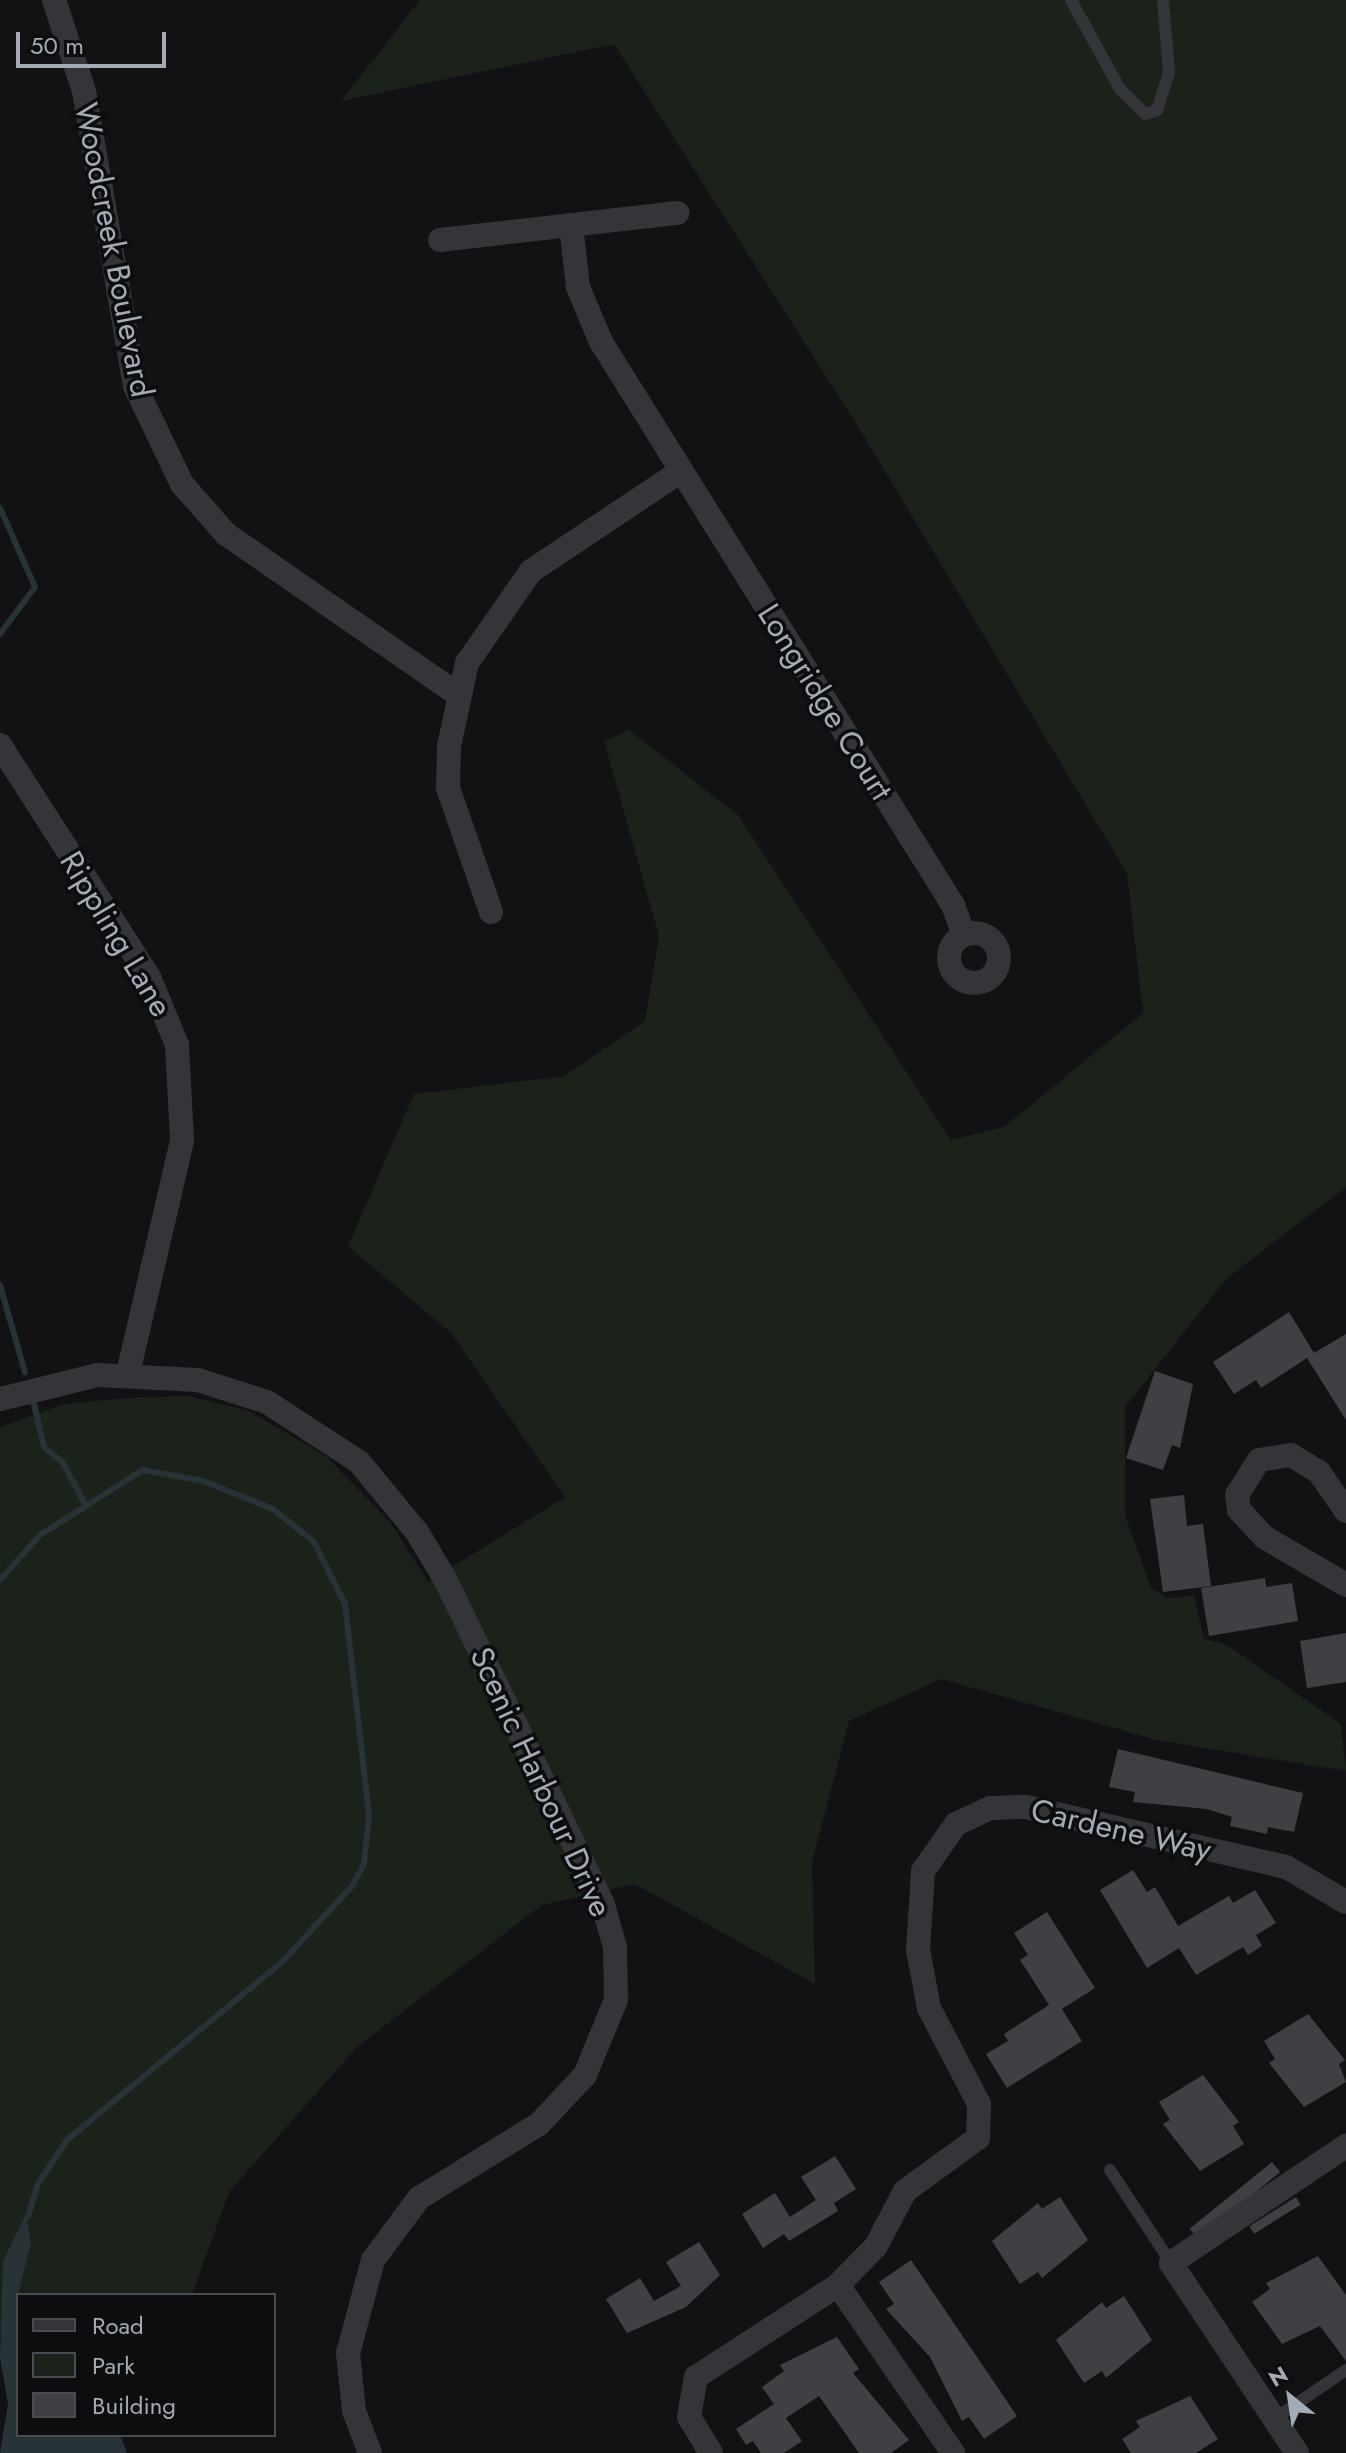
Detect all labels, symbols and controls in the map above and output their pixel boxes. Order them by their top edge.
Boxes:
scale bar [20,16,170,66]
text: 50 m [30,28,84,63]
street label: Woodcreek Boulevard [67,100,161,400]
street label: Longridge Court [749,597,901,807]
street label: Rippling Lane [52,844,180,1024]
street label: Scenic Harbour Drive [462,1641,620,1923]
street label: Cardene Way [1027,1791,1215,1869]
legend [16,2293,276,2437]
text: Road [92,2308,144,2343]
text: Park [92,2348,135,2383]
north arrow [1250,2357,1330,2437]
text: N [1262,2358,1294,2394]
text: Building [92,2388,176,2423]

